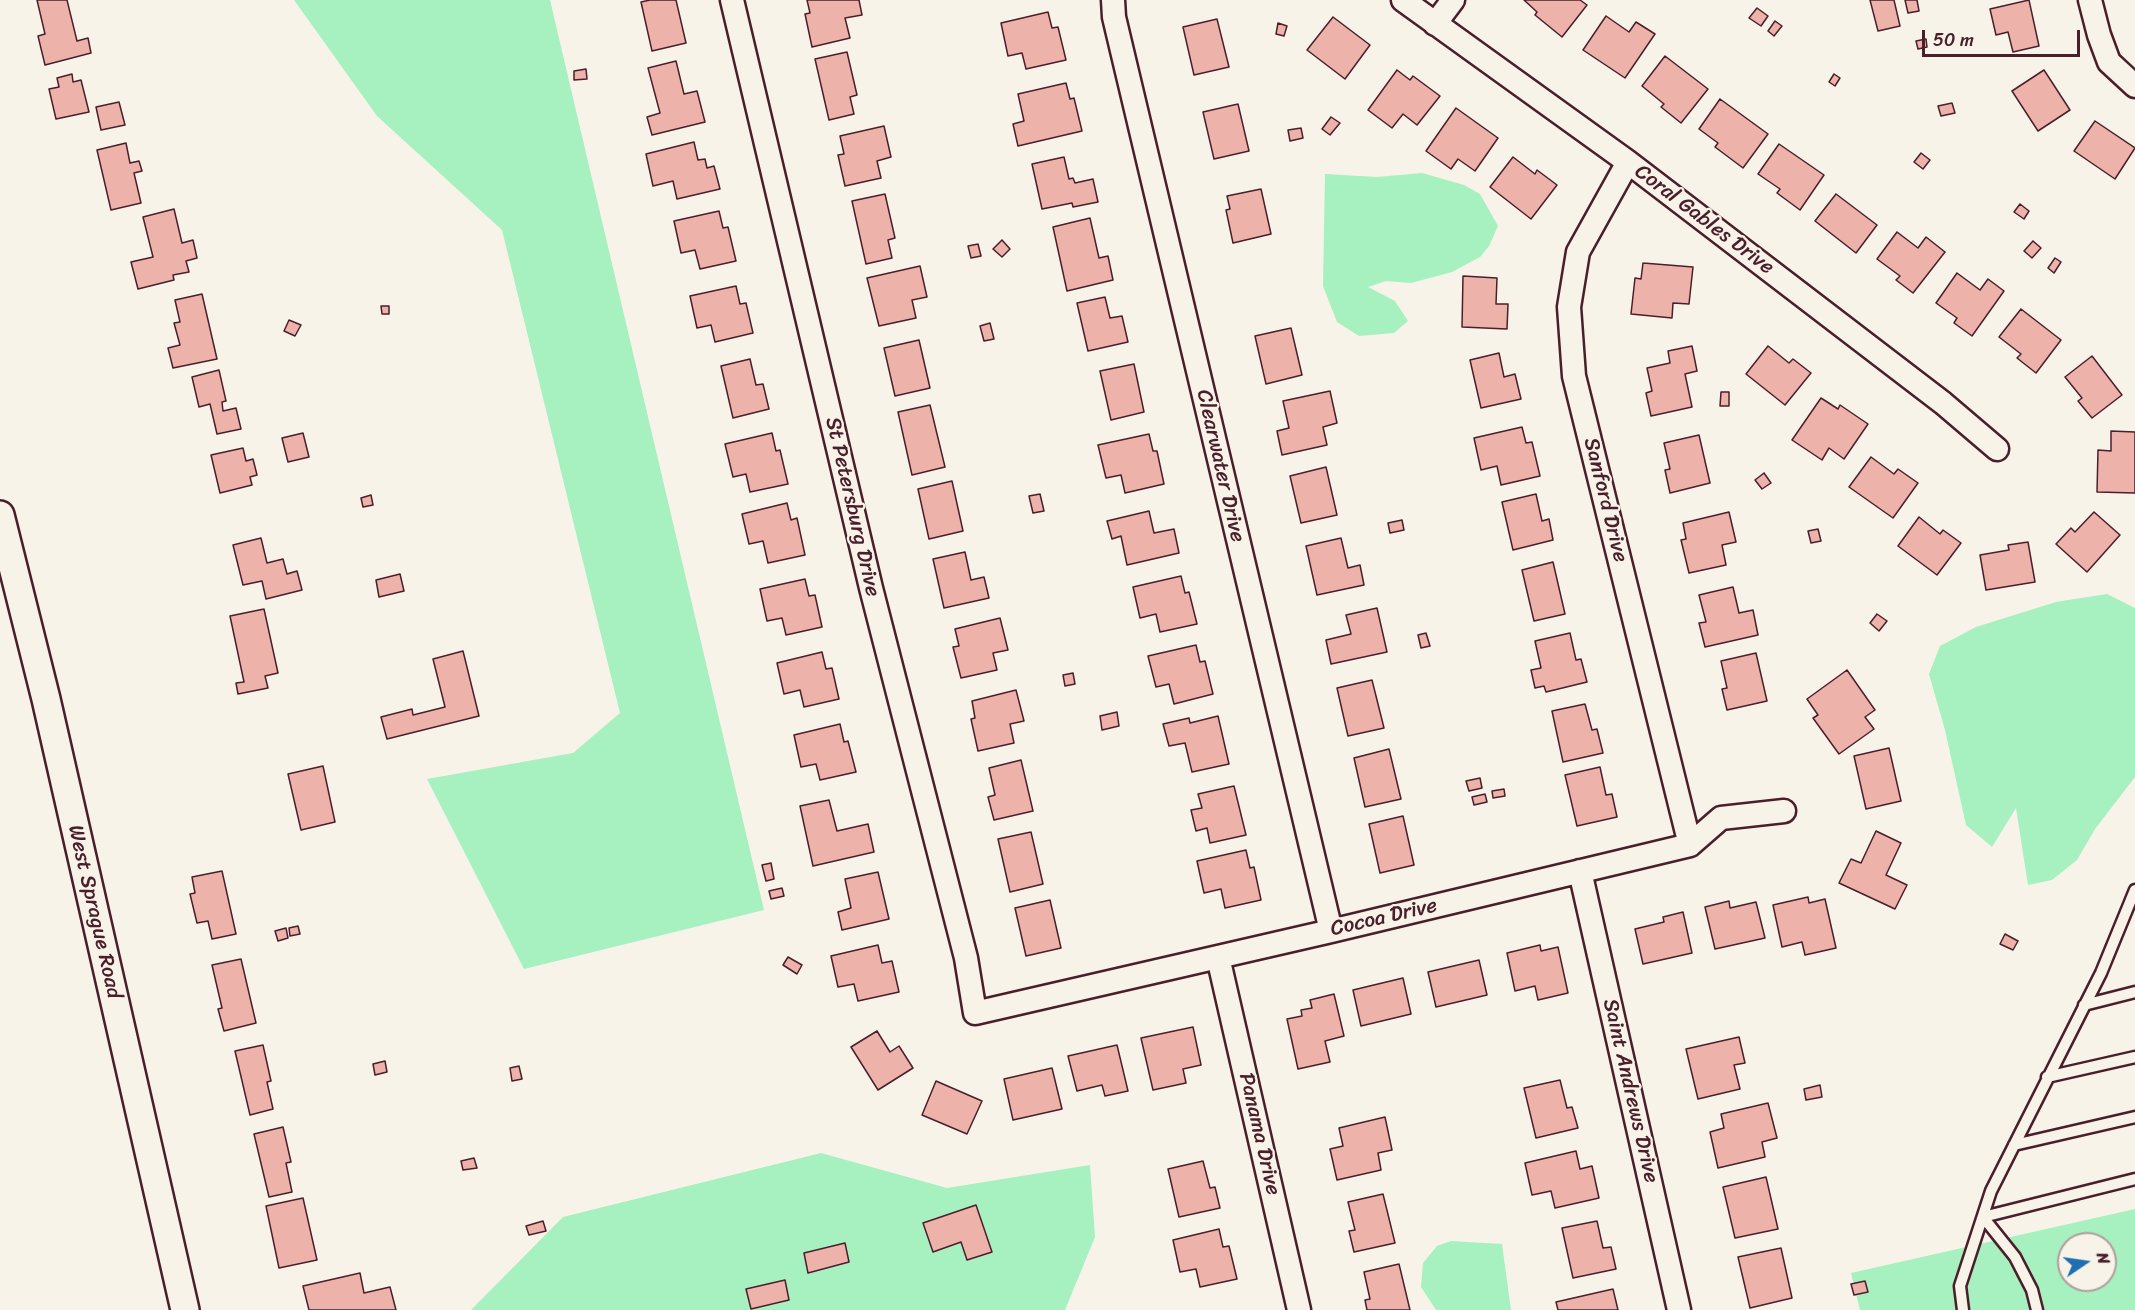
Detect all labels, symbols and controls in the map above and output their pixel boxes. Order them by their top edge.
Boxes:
scale bar [1925,18,2082,56]
text: 50 m [1933,24,1974,56]
street label: Coral Gables Drive [1629,159,1779,281]
street label: Clearwater Drive [1190,387,1250,545]
street label: St Petersburg Drive [819,415,885,599]
street label: Sanford Drive [1577,435,1633,565]
street label: West Sprague Road [62,823,126,1001]
street label: Cocoa Drive [1328,894,1440,942]
street label: Saint Andrews Drive [1597,996,1663,1186]
street label: Panama Drive [1233,1070,1285,1198]
north arrow [2057,1232,2117,1292]
text: N [2088,1250,2118,1267]

